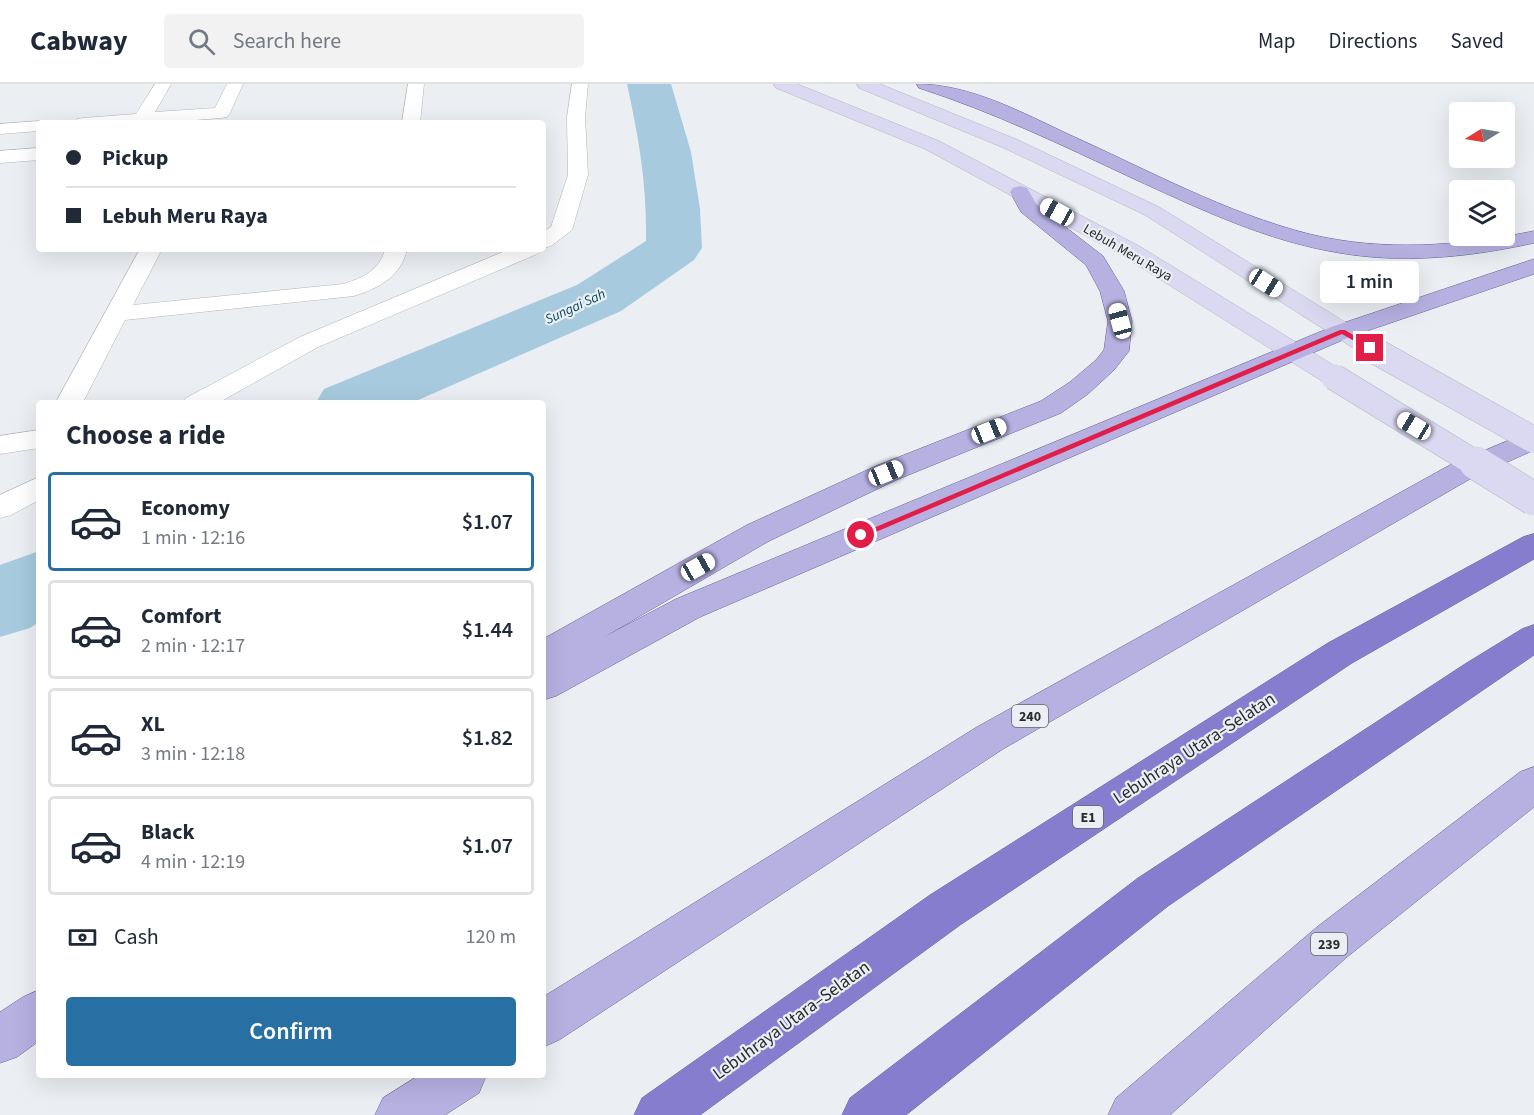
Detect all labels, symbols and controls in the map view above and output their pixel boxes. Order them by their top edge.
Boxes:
search box [164,14,584,68]
text: Cabway [30,21,128,61]
icon: search [185,25,218,58]
text: Search here [233,25,341,57]
text: Map [1258,26,1296,56]
text: Directions [1329,26,1417,56]
text: Saved [1450,26,1504,56]
north arrow [1449,102,1515,168]
map controls [1449,102,1515,246]
text: Pickup [102,142,168,174]
button: layers [1449,180,1515,246]
car [1037,195,1077,229]
text: Lebuh Meru Raya [102,200,268,232]
street label: Lebuh Meru Raya [1079,219,1176,287]
callout: 1 min [1320,261,1420,303]
car [1246,266,1286,300]
text: 1 min [1346,268,1393,296]
water label: Sungai Sah [542,284,609,330]
car [1107,301,1133,341]
route end [1356,334,1383,361]
car [1394,409,1434,443]
text: Choose a ride [66,416,226,455]
car [969,416,1009,446]
car [866,458,906,488]
text: Economy [141,492,230,524]
icon: car [69,495,123,549]
text: $1.07 [462,506,513,538]
route start [847,521,874,548]
text: 1 min · 12:16 [141,524,245,552]
car [678,550,718,584]
text: Comfort [141,600,222,632]
icon: car [69,603,123,657]
text: $1.44 [462,614,513,646]
text: 2 min · 12:17 [141,632,245,660]
street label: Lebuhraya Utara–Selatan [1108,687,1280,810]
road number: 240 [1012,705,1048,727]
text: XL [141,708,165,740]
icon: car [69,711,123,765]
text: $1.82 [462,722,513,754]
text: 3 min · 12:18 [141,740,245,768]
road number: E1 [1073,806,1103,828]
text: Black [141,816,195,848]
icon: car [69,819,123,873]
text: $1.07 [462,830,513,862]
text: 4 min · 12:19 [141,848,245,876]
icon: cash [66,921,99,954]
text: Cash [114,921,159,953]
text: 120 m [466,923,516,951]
road number: 239 [1311,933,1347,955]
street label: Lebuhraya Utara–Selatan [708,955,875,1086]
button: Confirm [66,997,516,1066]

